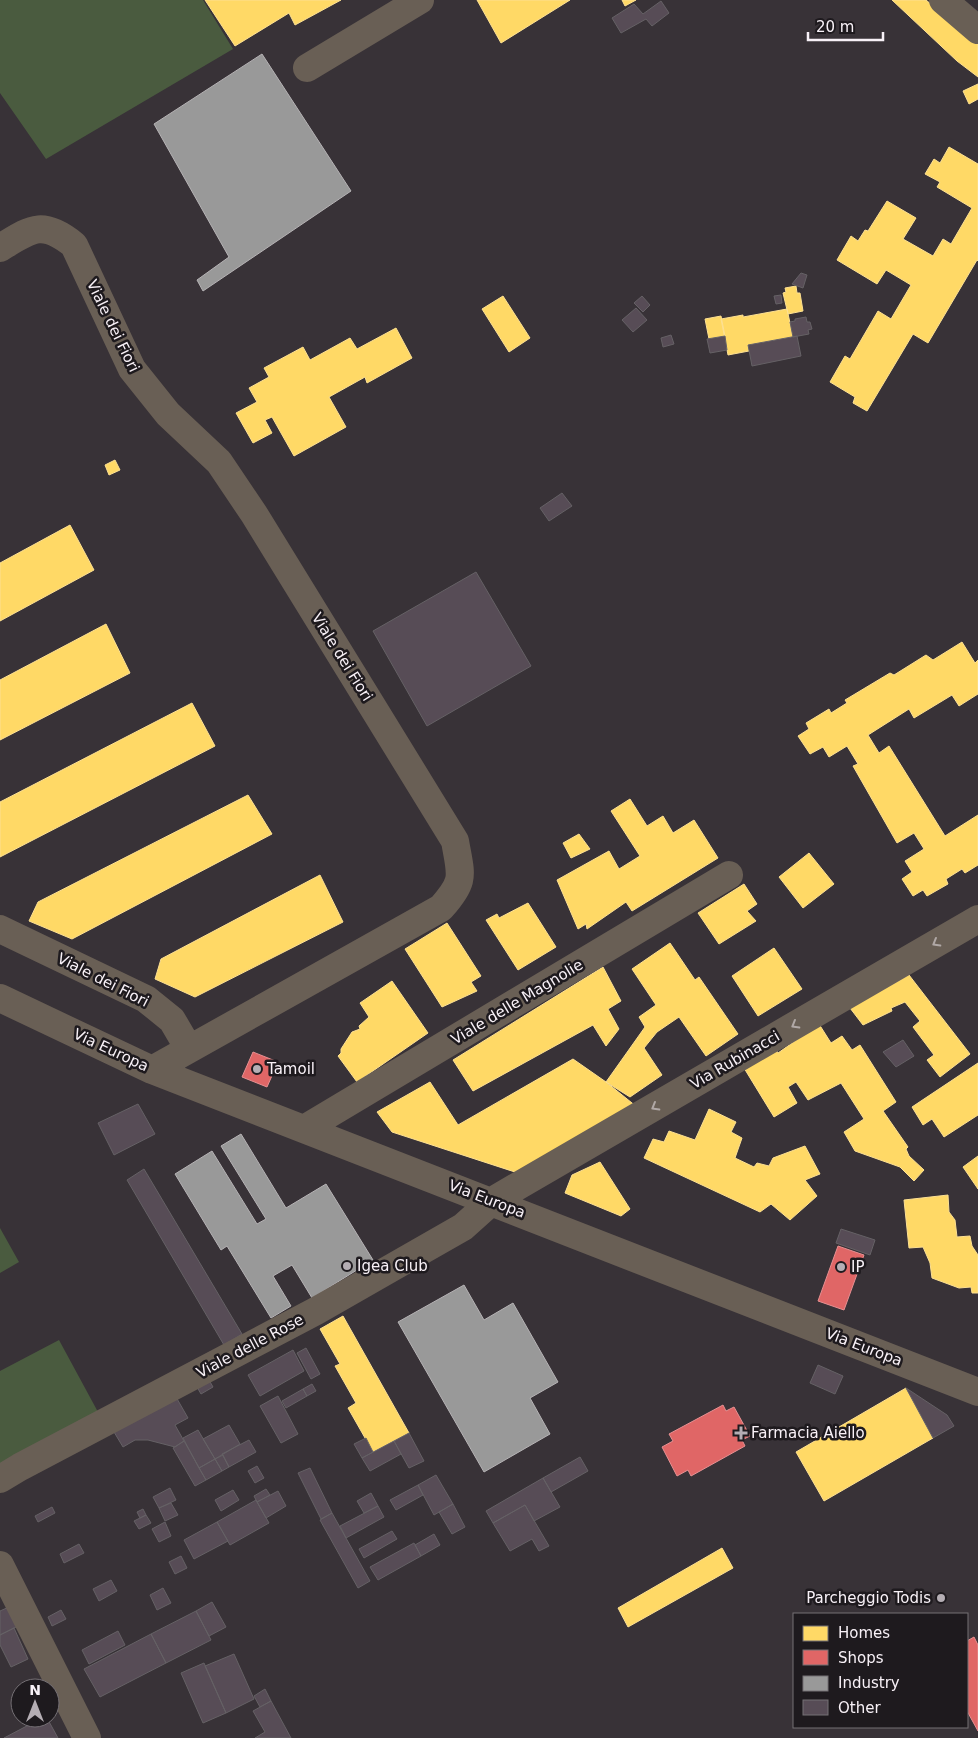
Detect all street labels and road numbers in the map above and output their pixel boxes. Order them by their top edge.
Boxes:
street label: Viale dei Fiori [83,277,143,375]
street label: Viale dei Fiori [308,610,376,704]
street label: Viale dei Fiori [54,949,152,1011]
street label: Viale delle Magnolie [448,956,586,1048]
street label: Via Europa [71,1025,151,1075]
street label: Via Rubinacci [687,1027,783,1093]
street label: Via Europa [446,1176,528,1222]
street label: Viale delle Rose [193,1310,307,1382]
street label: Via Europa [823,1324,905,1370]

